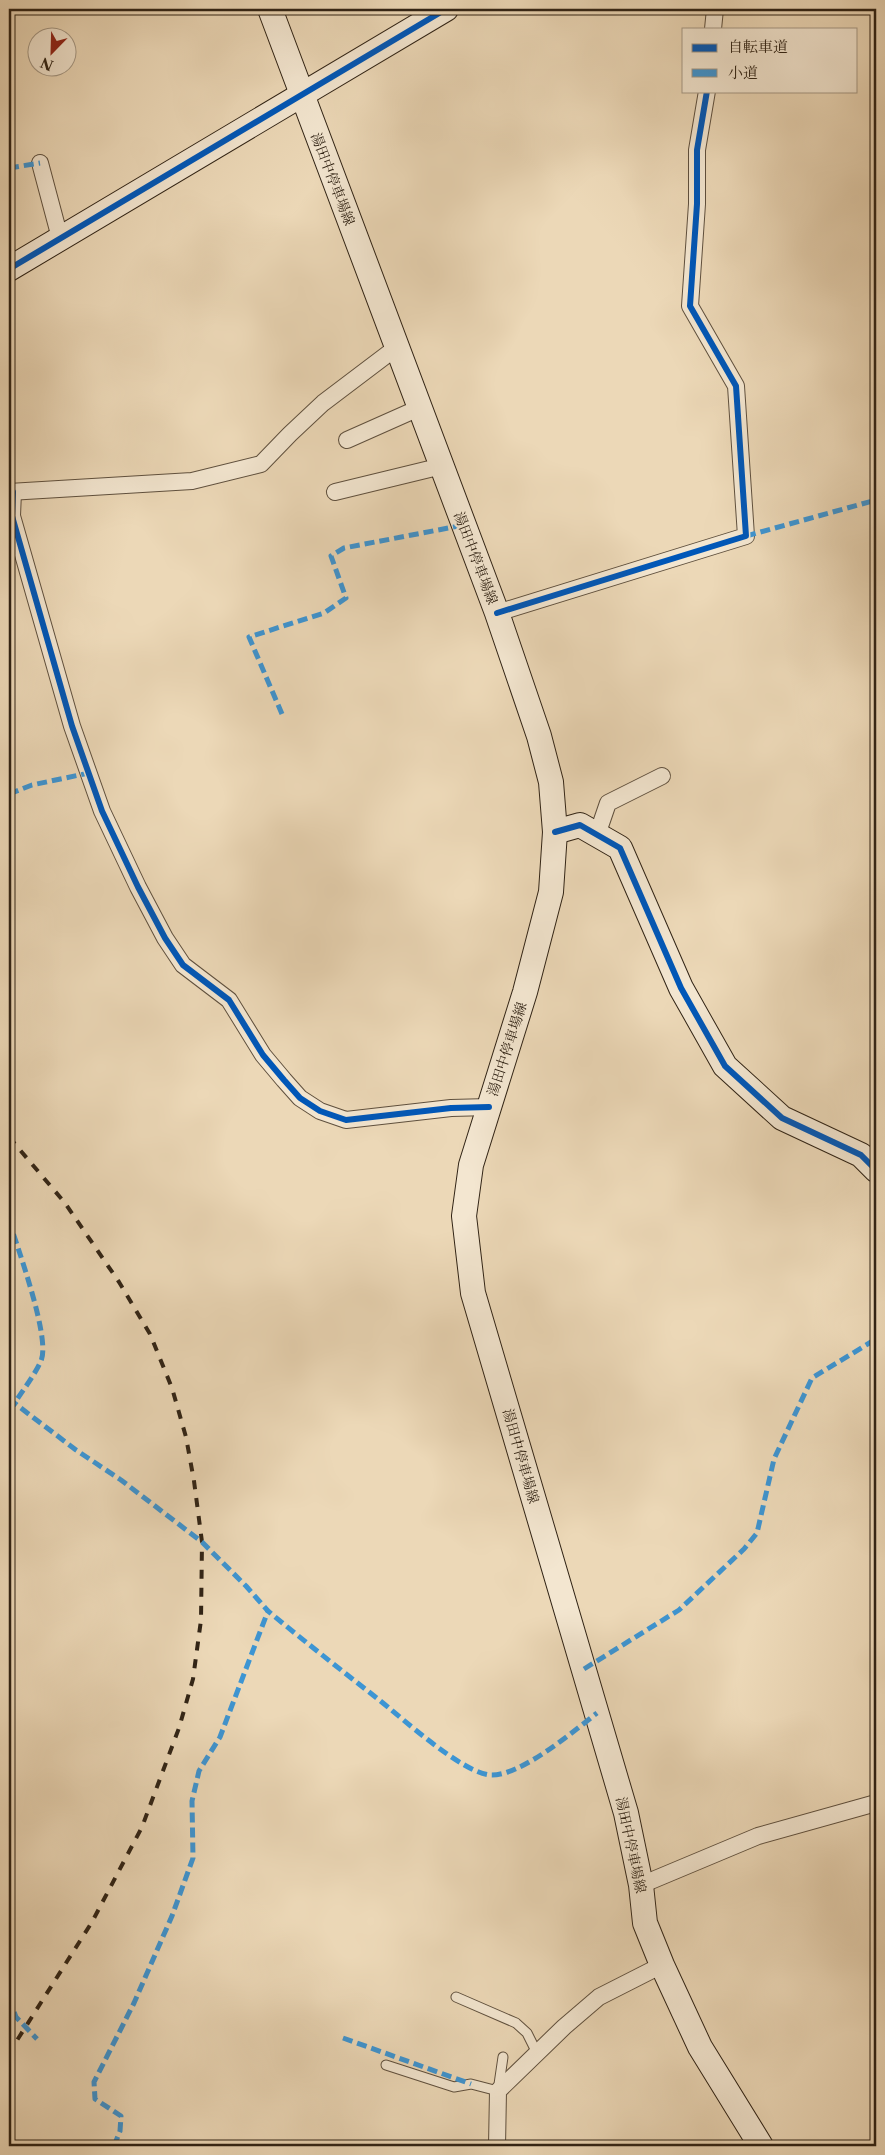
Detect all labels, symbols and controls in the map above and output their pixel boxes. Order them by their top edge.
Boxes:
north arrow [28,28,78,78]
legend [682,28,858,92]
text: 自転車道 [728,37,788,56]
text: N [38,53,56,75]
text: 小道 [728,63,758,82]
street label: 湯田中停車場線 [307,130,359,228]
street label: 湯田中停車場線 [450,509,502,607]
street label: 湯田中停車場線 [483,1000,531,1098]
street label: 湯田中停車場線 [499,1406,543,1506]
street label: 湯田中停車場線 [612,1795,650,1895]

